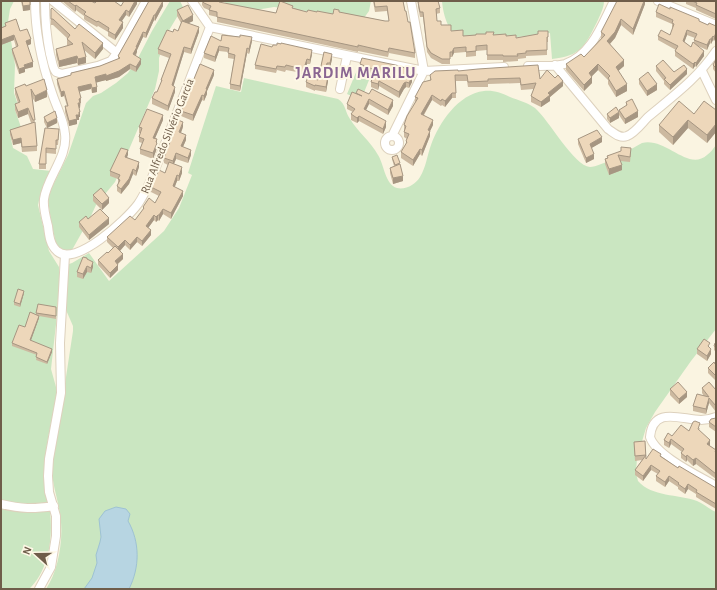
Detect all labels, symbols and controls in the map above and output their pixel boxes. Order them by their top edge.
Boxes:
district label: JARDIM MARILU [295,65,417,81]
street label: Rua Alfredo Silvério Garcia [138,76,196,195]
north arrow [16,534,56,574]
text: N [21,545,34,556]

